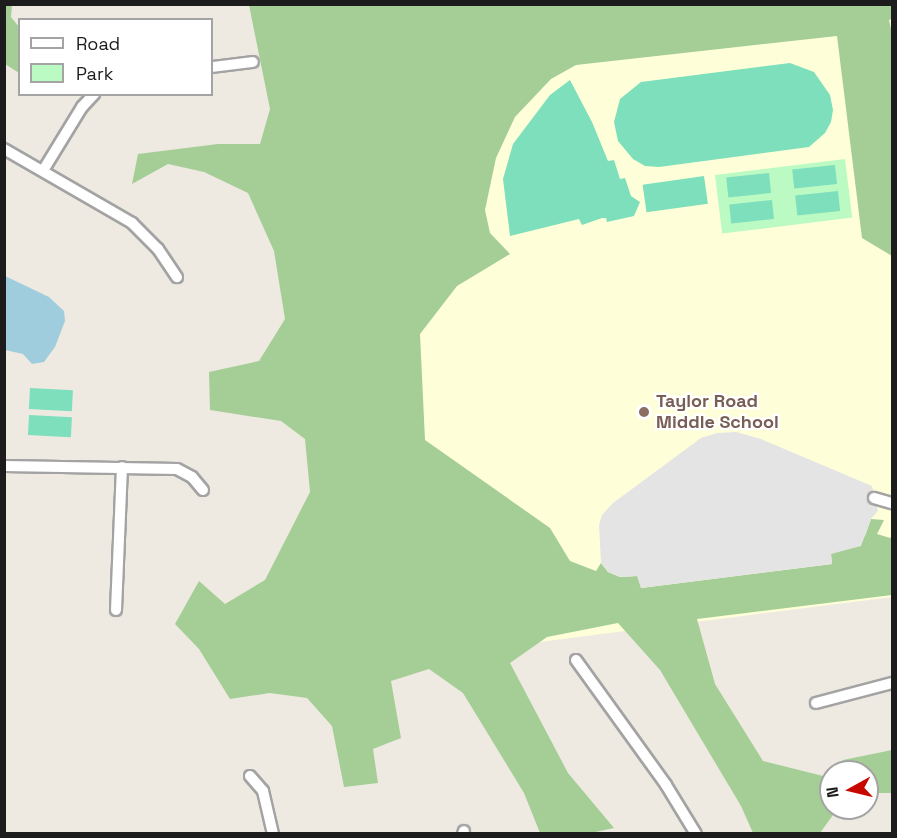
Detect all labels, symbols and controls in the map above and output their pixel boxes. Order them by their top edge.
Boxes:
legend [18,18,213,96]
text: Road [76,32,120,55]
text: Park [76,62,113,85]
place label: Taylor Road Middle School [656,391,779,434]
marker: Taylor Road Middle School [637,405,651,419]
north arrow [819,760,879,820]
text: N [822,786,844,799]

